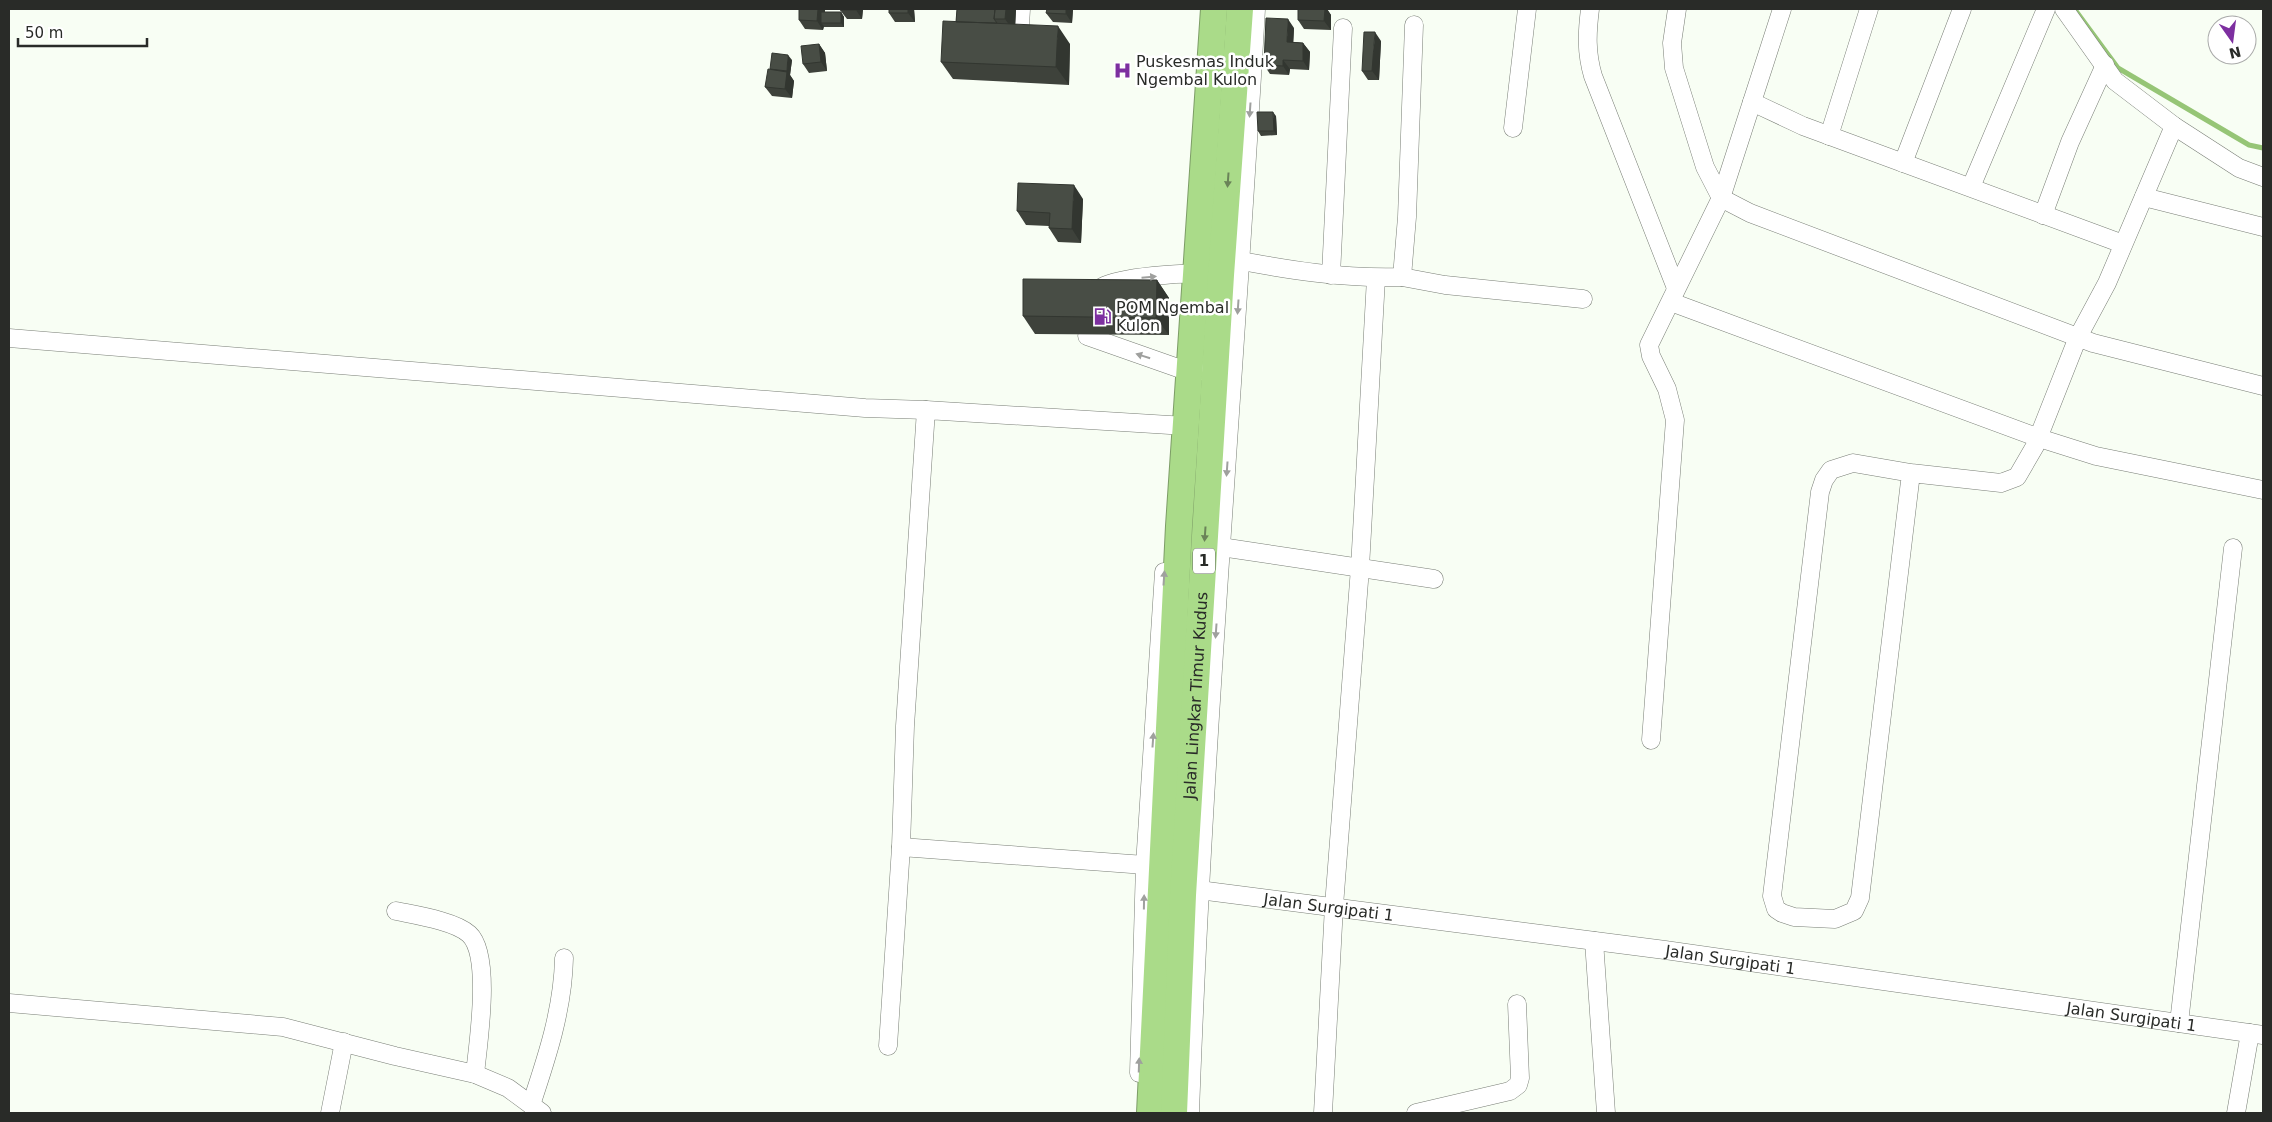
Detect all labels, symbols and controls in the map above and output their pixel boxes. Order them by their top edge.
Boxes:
scale bar [18,15,146,47]
north arrow [2207,15,2257,65]
text: 50 m [25,24,63,42]
text: N [2228,43,2243,62]
place label: Puskesmas Induk Ngembal Kulon [1136,52,1275,89]
hospital icon: Puskesmas Induk Ngembal Kulon [1112,60,1132,80]
one-way arrow [1246,102,1254,118]
one-way arrow [1224,172,1232,188]
one-way arrow [1141,273,1157,281]
place label: POM Ngembal Kulon [1116,298,1229,335]
one-way arrow [1233,299,1241,315]
fuel station icon: POM Ngembal Kulon [1092,306,1112,326]
one-way arrow [1135,352,1150,360]
one-way arrow [1222,461,1230,477]
one-way arrow [1201,526,1209,542]
road number: 1 [1193,548,1215,574]
one-way arrow [1160,569,1168,585]
street label: Jalan Lingkar Timur Kudus [1180,591,1212,801]
one-way arrow [1211,623,1219,639]
one-way arrow [1150,732,1158,748]
street label: Jalan Surgipati 1 [1262,889,1395,925]
one-way arrow [1141,894,1149,910]
street label: Jalan Surgipati 1 [1663,941,1797,978]
street label: Jalan Surgipati 1 [2064,998,2198,1035]
one-way arrow [1136,1056,1144,1072]

